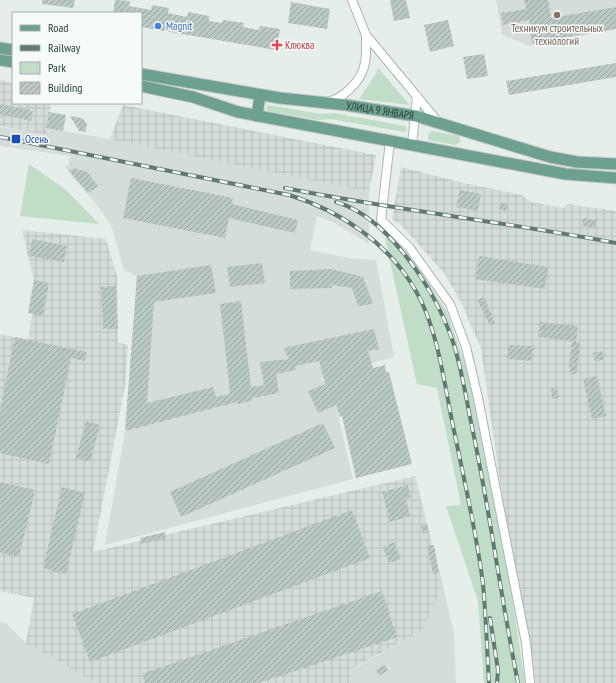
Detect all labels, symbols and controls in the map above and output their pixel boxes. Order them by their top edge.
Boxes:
marker: Техникум строительных технологий [552,10,562,20]
legend [12,12,142,104]
place label: Magnit [166,19,192,33]
text: Road [48,20,68,35]
marker: Magnit [153,21,163,31]
place label: Техникум строительных технологий [511,21,603,48]
place label: Клюква [285,38,314,52]
text: Railway [48,40,81,55]
marker: Клюква [272,40,282,50]
text: Park [48,60,66,75]
text: Building [48,80,83,95]
street label: УЛИЦА 9 ЯНВАРЯ [345,98,415,123]
place label: Осень [25,132,48,146]
marker: Осень [10,133,22,145]

